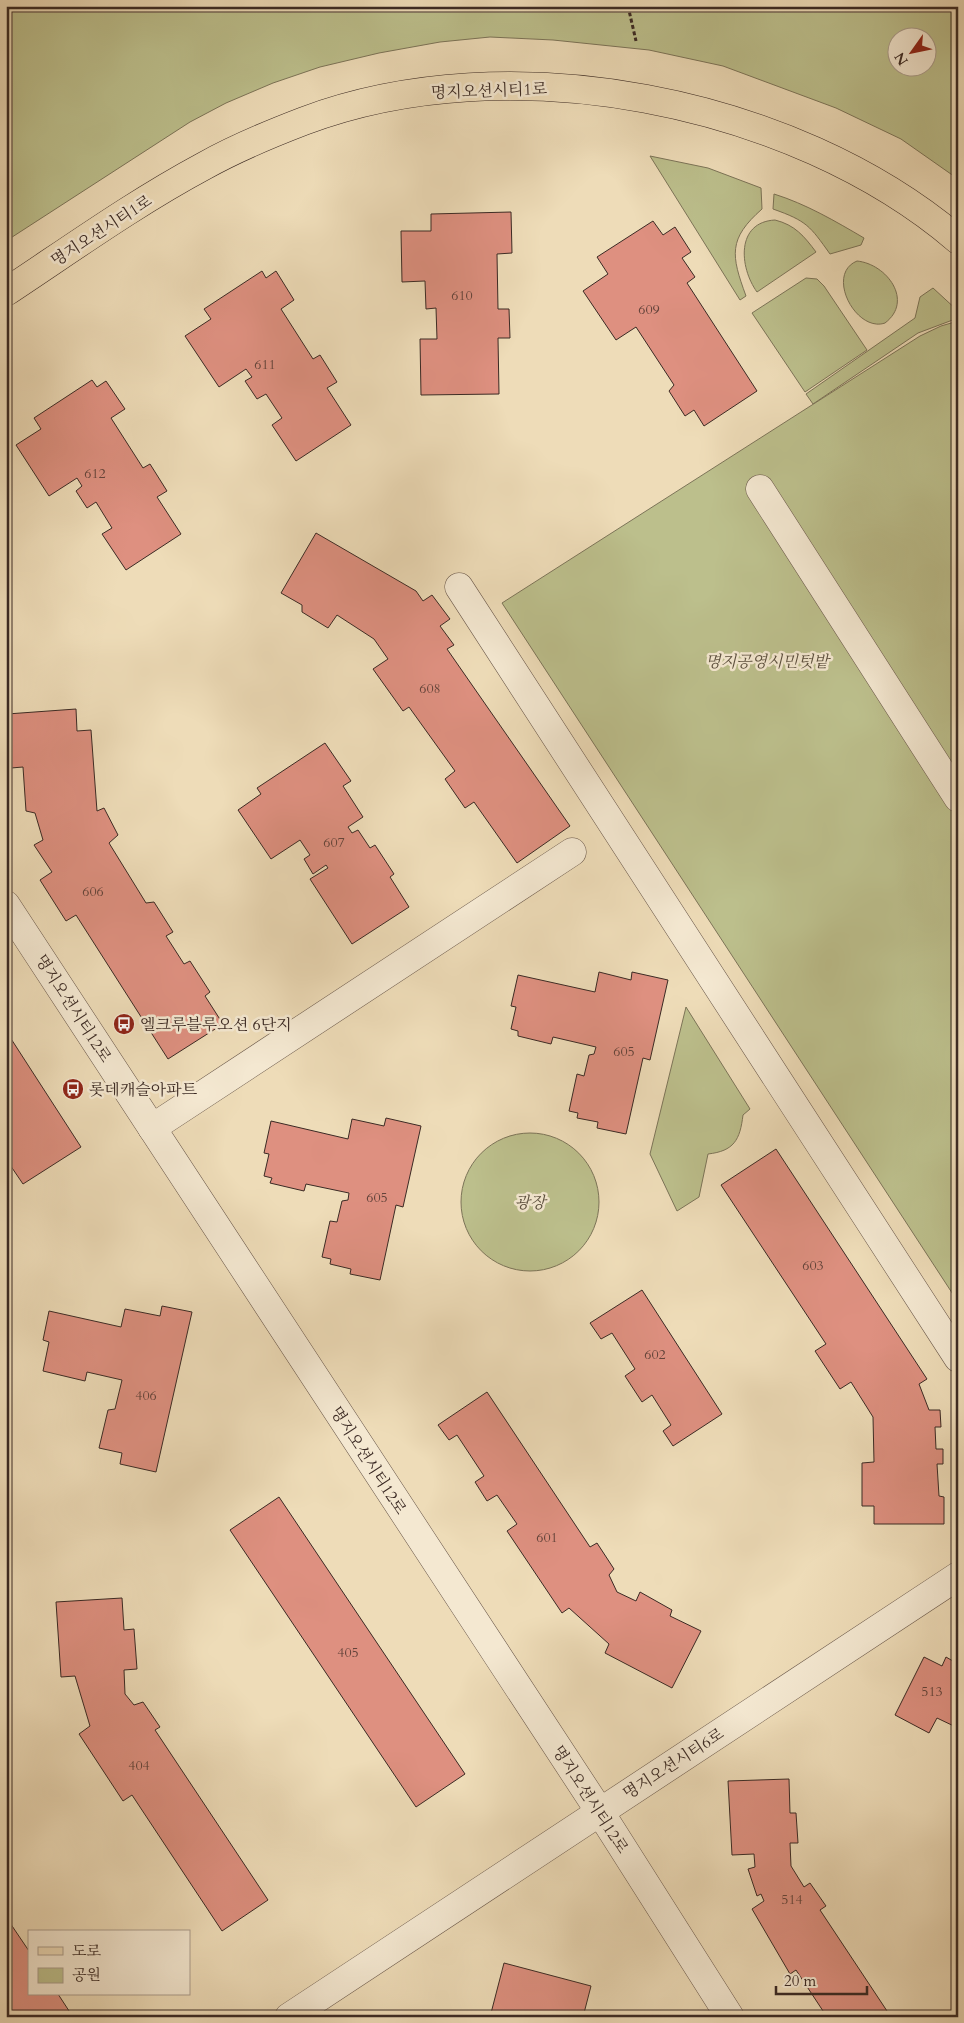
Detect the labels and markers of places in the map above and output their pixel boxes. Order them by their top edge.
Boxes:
bus stop icon: 엘크루블루오션 6단지 [112,1012,136,1036]
place label: 엘크루블루오션 6단지 [140,1014,292,1036]
bus stop icon: 롯데캐슬아파트 [61,1077,85,1101]
place label: 롯데캐슬아파트 [89,1079,198,1101]

